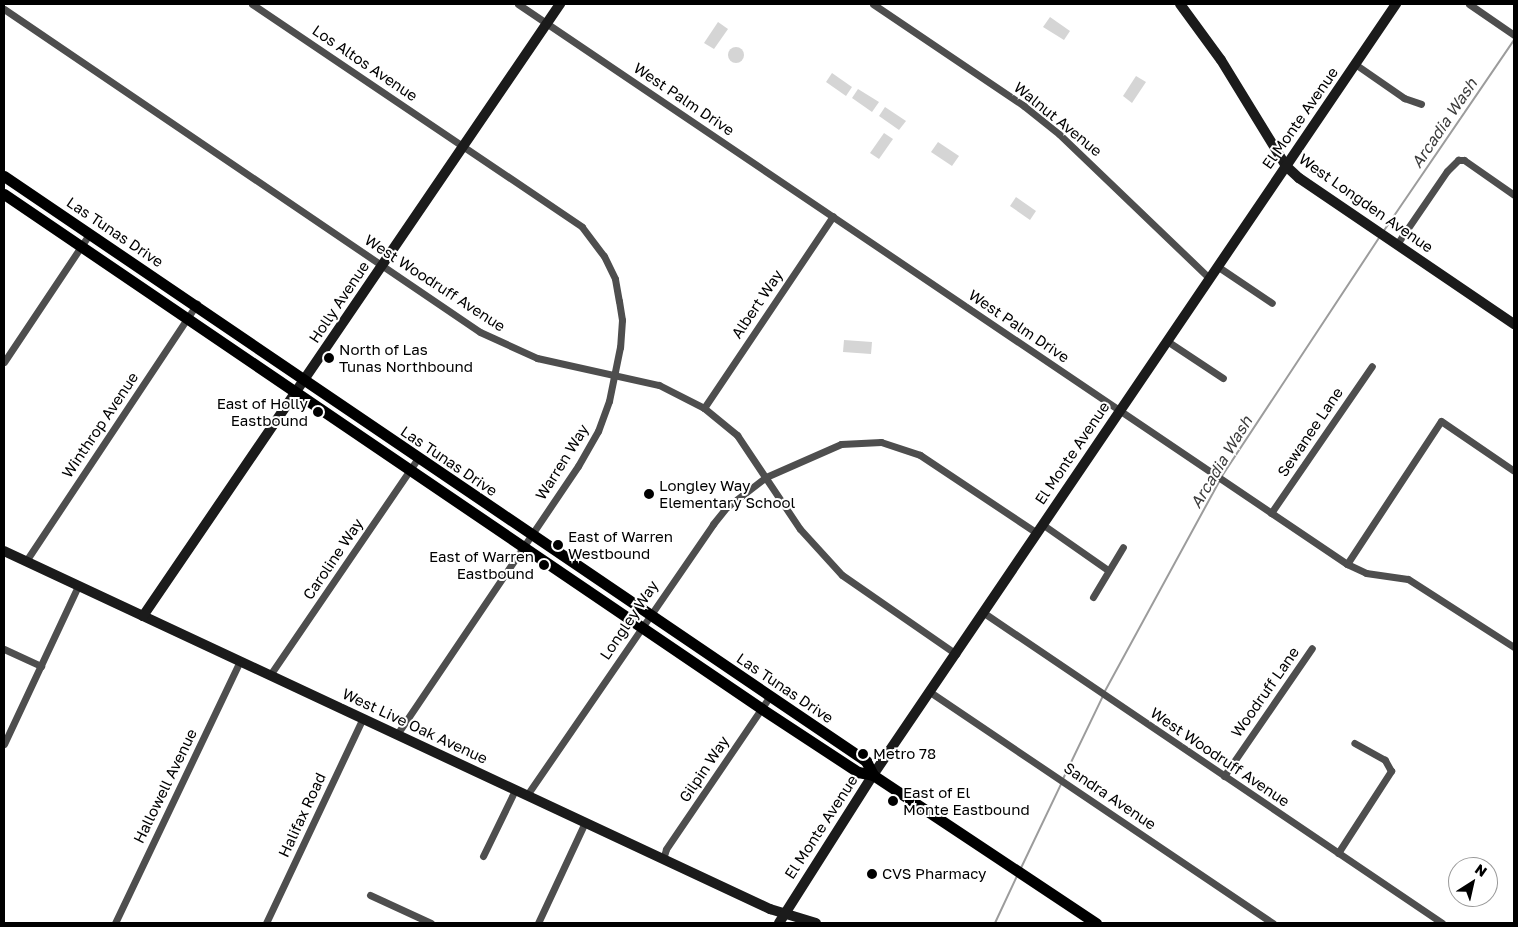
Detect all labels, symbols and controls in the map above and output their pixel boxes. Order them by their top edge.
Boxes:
street label: Los Altos Avenue [309,21,421,105]
street label: West Palm Drive [630,59,738,139]
street label: El Monte Avenue [1258,64,1342,172]
water label: Arcadia Wash [1407,75,1481,171]
street label: Walnut Avenue [1010,78,1106,160]
street label: West Longden Avenue [1295,150,1437,256]
street label: Las Tunas Drive [63,193,167,271]
street label: West Woodruff Avenue [361,231,509,335]
street label: Holly Avenue [305,258,373,346]
street label: Albert Way [728,266,786,342]
street label: West Palm Drive [965,286,1073,366]
place label: North of Las Tunas Northbound [339,340,473,375]
marker: North of Las Tunas Northbound [323,352,335,364]
street label: Winthrop Avenue [58,369,142,481]
street label: Sewanee Lane [1273,384,1347,480]
place label: East of Holly Eastbound [217,394,308,429]
street label: El Monte Avenue [1031,398,1113,508]
marker: East of Holly Eastbound [312,406,324,418]
water label: Arcadia Wash [1186,413,1256,511]
street label: Warren Way [532,421,592,503]
street label: Las Tunas Drive [397,422,501,500]
place label: Longley Way Elementary School [659,476,795,511]
marker: Longley Way Elementary School [643,488,655,500]
street label: Caroline Way [299,515,367,603]
place label: East of Warren Westbound [568,527,673,562]
marker: East of Warren Westbound [552,539,564,551]
place label: East of Warren Eastbound [429,547,534,582]
marker: East of Warren Eastbound [538,559,550,571]
street label: Longley Way [596,577,662,663]
street label: Woodruff Lane [1227,643,1303,741]
street label: Las Tunas Drive [733,649,837,727]
street label: West Live Oak Avenue [340,684,490,768]
street label: West Woodruff Avenue [1147,704,1293,810]
street label: Hallowell Avenue [129,726,201,846]
street label: Gilpin Way [675,732,733,806]
place label: Metro 78 [873,745,936,763]
marker: Metro 78 [857,748,869,760]
street label: Sandra Avenue [1060,759,1160,833]
street label: Halifax Road [275,770,329,860]
street label: El Monte Avenue [781,772,861,882]
place label: East of El Monte Eastbound [903,783,1030,818]
marker: East of El Monte Eastbound [887,795,899,807]
north arrow [1448,857,1498,907]
text: N [1472,860,1491,880]
place label: CVS Pharmacy [882,865,986,883]
marker: CVS Pharmacy [866,868,878,880]

